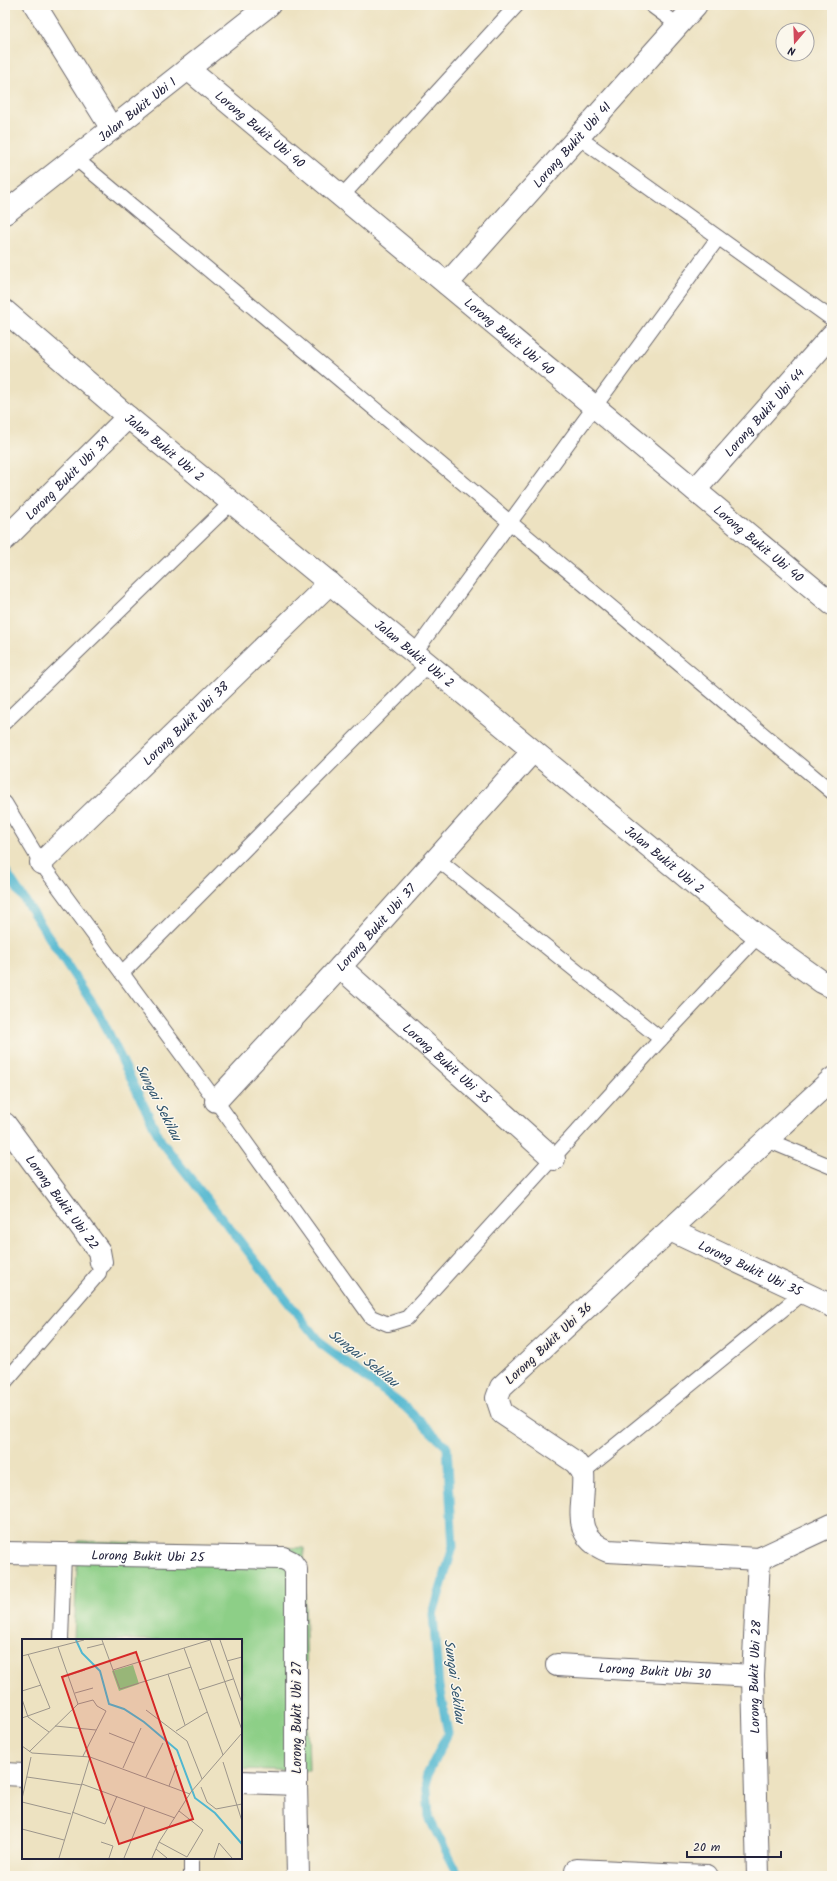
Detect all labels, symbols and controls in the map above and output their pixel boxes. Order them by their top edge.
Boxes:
north arrow [775,22,815,62]
text: N [786,41,798,60]
street label: Jalan Bukit Ubi 1 [94,73,182,148]
street label: Lorong Bukit Ubi 40 [209,86,310,174]
street label: Lorong Bukit Ubi 41 [528,98,617,193]
street label: Lorong Bukit Ubi 40 [459,293,559,381]
street label: Lorong Bukit Ubi 44 [720,364,810,462]
street label: Jalan Bukit Ubi 2 [119,409,208,488]
street label: Lorong Bukit Ubi 39 [21,431,116,526]
street label: Lorong Bukit Ubi 40 [708,500,808,589]
street label: Jalan Bukit Ubi 2 [369,615,458,694]
street label: Lorong Bukit Ubi 38 [138,677,235,771]
street label: Jalan Bukit Ubi 2 [619,821,709,900]
street label: Lorong Bukit Ubi 37 [332,879,423,977]
street label: Lorong Bukit Ubi 35 [397,1019,496,1110]
water label: Sungai Sekilau [129,1060,188,1147]
street label: Lorong Bukit Ubi 22 [19,1151,104,1255]
street label: Lorong Bukit Ubi 35 [694,1236,806,1303]
street label: Lorong Bukit Ubi 36 [501,1298,598,1390]
water label: Sungai Sekilau [323,1324,405,1395]
street label: Lorong Bukit Ubi 25 [91,1546,206,1569]
street label: Lorong Bukit Ubi 28 [744,1620,768,1734]
water label: Sungai Sekilau [437,1638,471,1727]
inset map [22,1639,242,1859]
street label: Lorong Bukit Ubi 30 [598,1658,712,1686]
street label: Lorong Bukit Ubi 27 [287,1661,308,1774]
scale bar [687,1833,781,1859]
text: 20 m [693,1838,721,1857]

